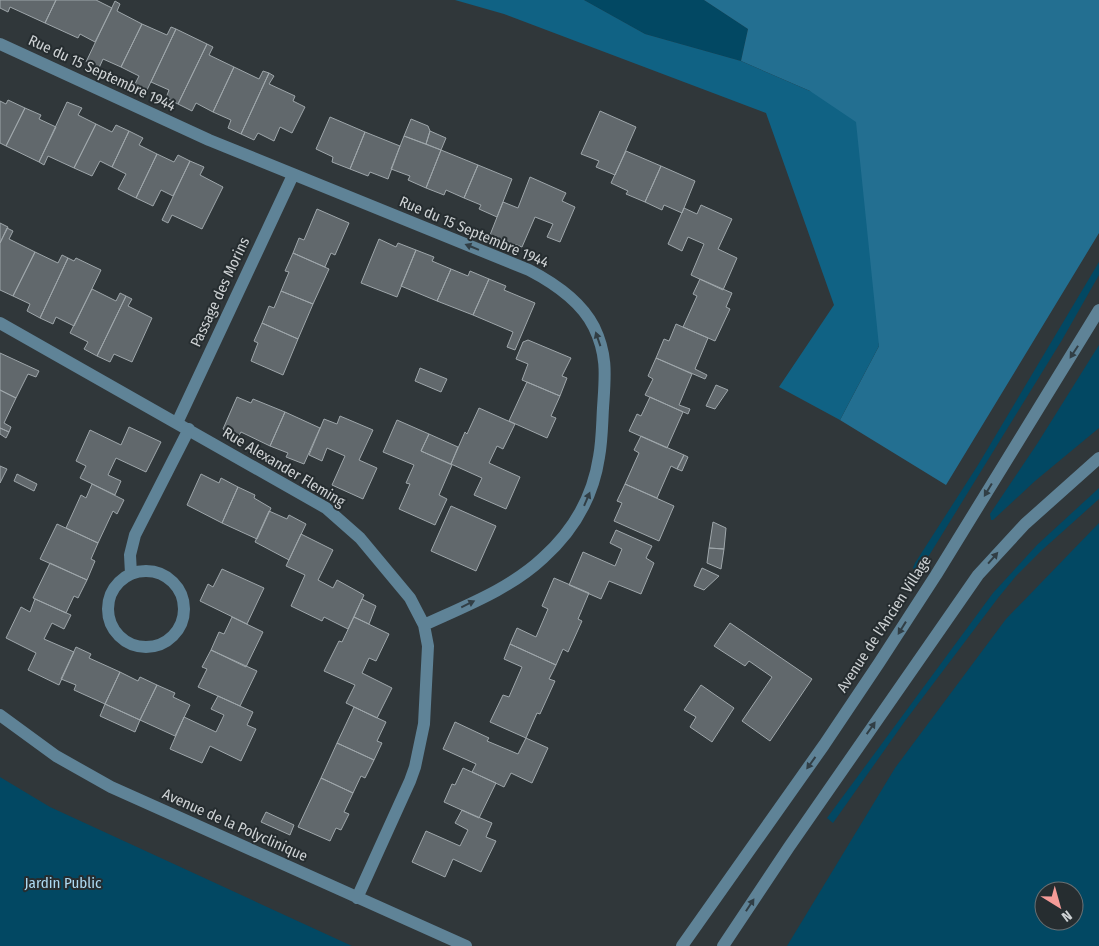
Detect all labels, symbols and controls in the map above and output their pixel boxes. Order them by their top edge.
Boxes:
street label: Rue du 15 Septembre 1944 [26,31,178,115]
street label: Rue du 15 Septembre 1944 [397,192,551,272]
street label: Passage des Morins [187,234,253,350]
one-way arrow [465,243,479,251]
one-way arrow [594,332,602,347]
one-way arrow [1069,345,1078,359]
street label: Rue Alexander Fleming [219,423,349,511]
one-way arrow [984,484,993,497]
one-way arrow [584,492,592,506]
street label: Avenue de l'Ancien Village [833,552,935,696]
one-way arrow [987,553,999,565]
one-way arrow [461,600,476,608]
one-way arrow [897,621,906,634]
one-way arrow [866,721,876,734]
one-way arrow [806,756,816,770]
street label: Avenue de la Polyclinique [160,785,310,865]
park label: Jardin Public [25,874,102,892]
north arrow [1034,881,1084,931]
one-way arrow [745,899,755,912]
text: N [1058,907,1075,925]

